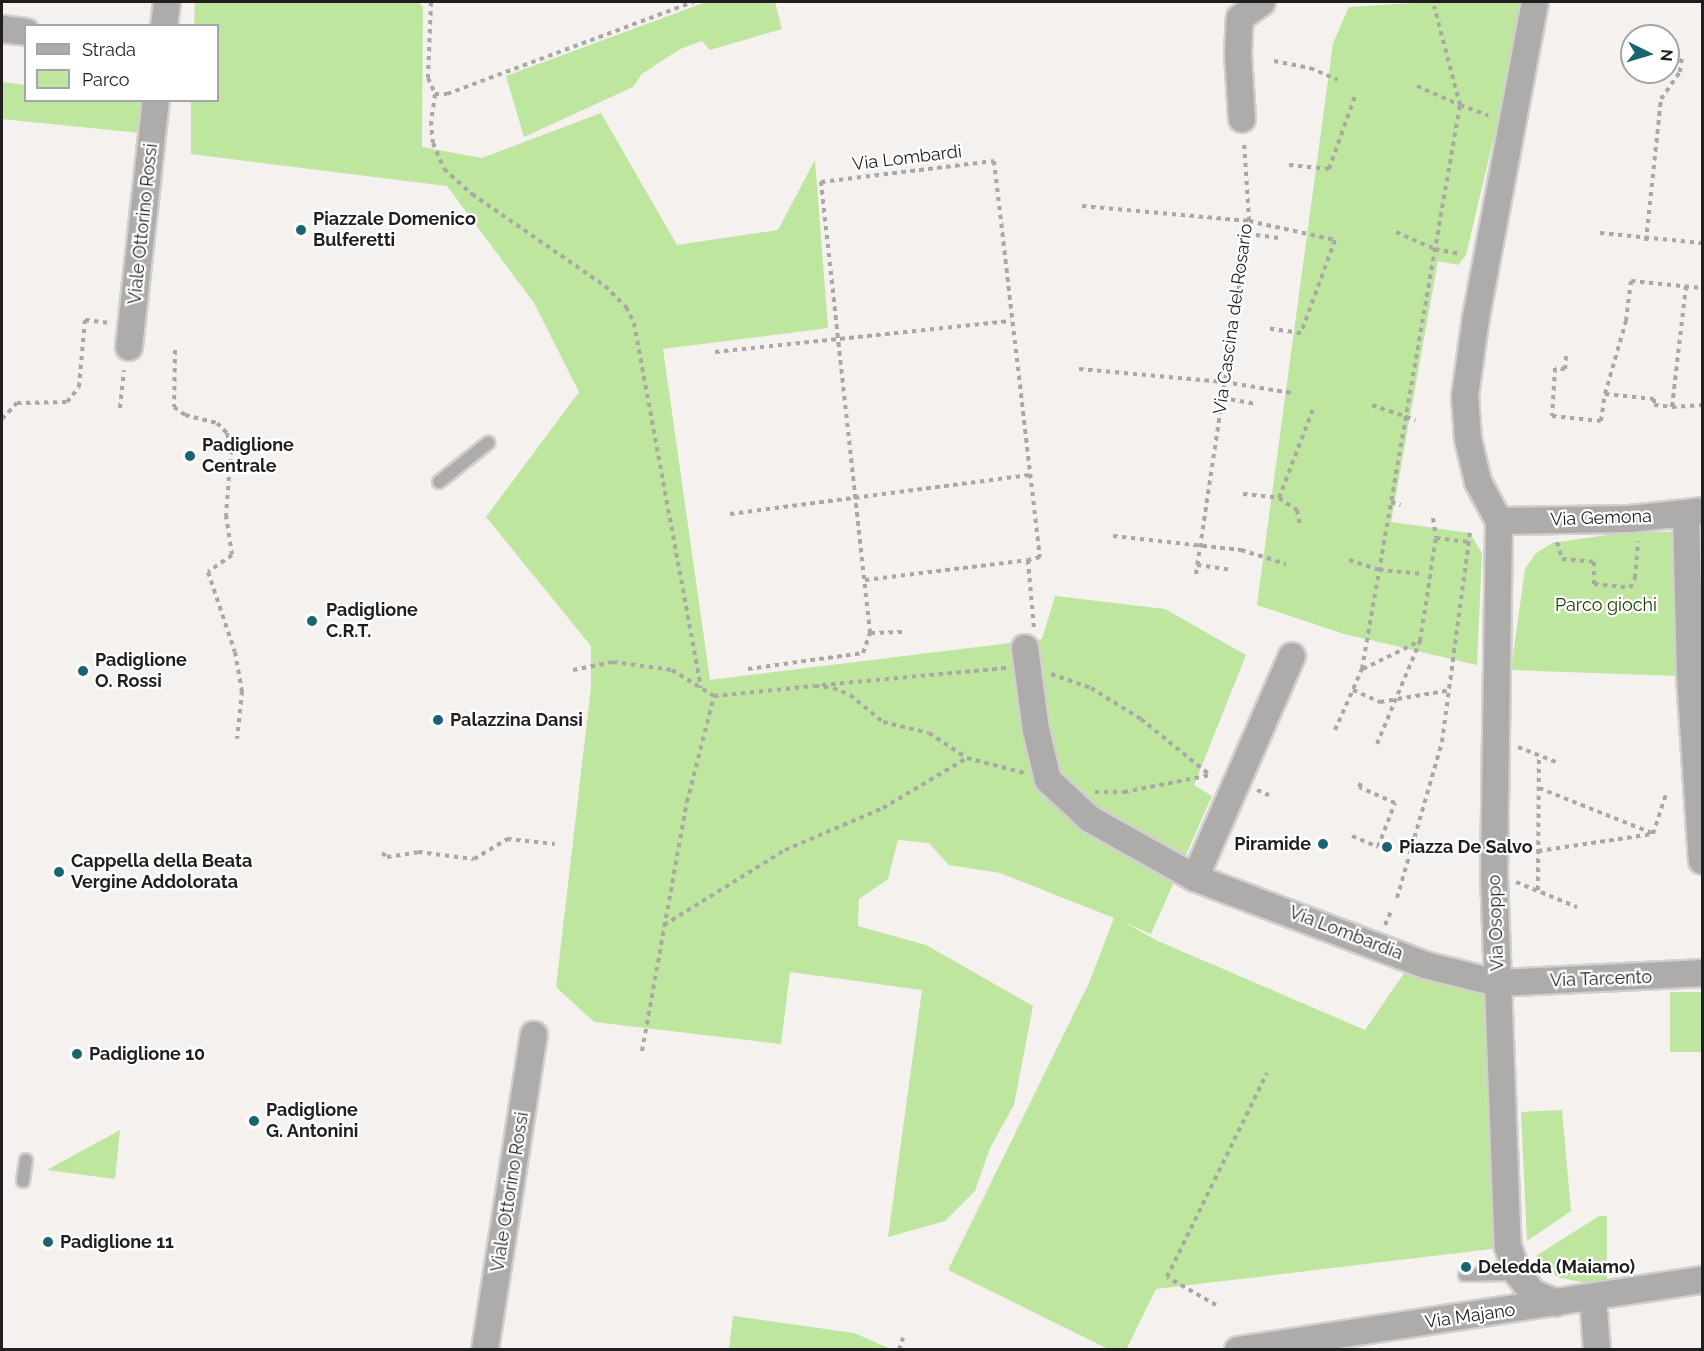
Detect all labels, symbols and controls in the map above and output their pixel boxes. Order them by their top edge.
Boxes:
legend [24,24,219,102]
north arrow [1620,24,1680,84]
text: Strada [82,39,136,60]
text: N [1656,49,1676,62]
text: Parco [82,69,129,90]
street label: Via Lombardi [851,141,963,175]
street label: Viale Ottorino Rossi [124,142,162,306]
place label: Piazzale Domenico Bulferetti [313,209,476,252]
street label: Via Cascina del Rosario [1209,222,1257,416]
marker: Piazzale Domenico Bulferetti [294,223,308,237]
place label: Padiglione Centrale [202,435,294,478]
marker: Padiglione Centrale [183,449,197,463]
street label: Via Gemona [1550,505,1652,531]
park label: Parco giochi [1555,594,1657,616]
place label: Padiglione C.R.T. [326,600,418,642]
marker: Padiglione C.R.T. [303,612,321,630]
place label: Padiglione O. Rossi [95,650,187,692]
marker: Padiglione O. Rossi [76,664,90,678]
place label: Palazzina Dansi [450,709,583,731]
marker: Palazzina Dansi [431,713,445,727]
place label: Piramide [1234,833,1311,855]
place label: Piazza De Salvo [1399,836,1533,858]
marker: Piramide [1316,837,1330,851]
marker: Piazza De Salvo [1380,840,1394,854]
place label: Cappella della Beata Vergine Addolorata [71,851,252,894]
marker: Cappella della Beata Vergine Addolorata [52,865,66,879]
street label: Via Osoppo [1484,874,1508,972]
street label: Via Lombardia [1286,901,1406,965]
street label: Via Tarcento [1549,966,1653,992]
place label: Padiglione 10 [89,1043,205,1065]
marker: Padiglione 10 [70,1047,84,1061]
place label: Padiglione G. Antonini [266,1100,359,1142]
street label: Viale Ottorino Rossi [487,1110,533,1274]
marker: Padiglione G. Antonini [247,1114,261,1128]
place label: Padiglione 11 [60,1231,174,1253]
marker: Padiglione 11 [41,1235,55,1249]
place label: Deledda (Maiamo) [1478,1256,1635,1278]
marker: Deledda (Maiamo) [1459,1260,1473,1274]
street label: Via Majano [1423,1299,1517,1333]

